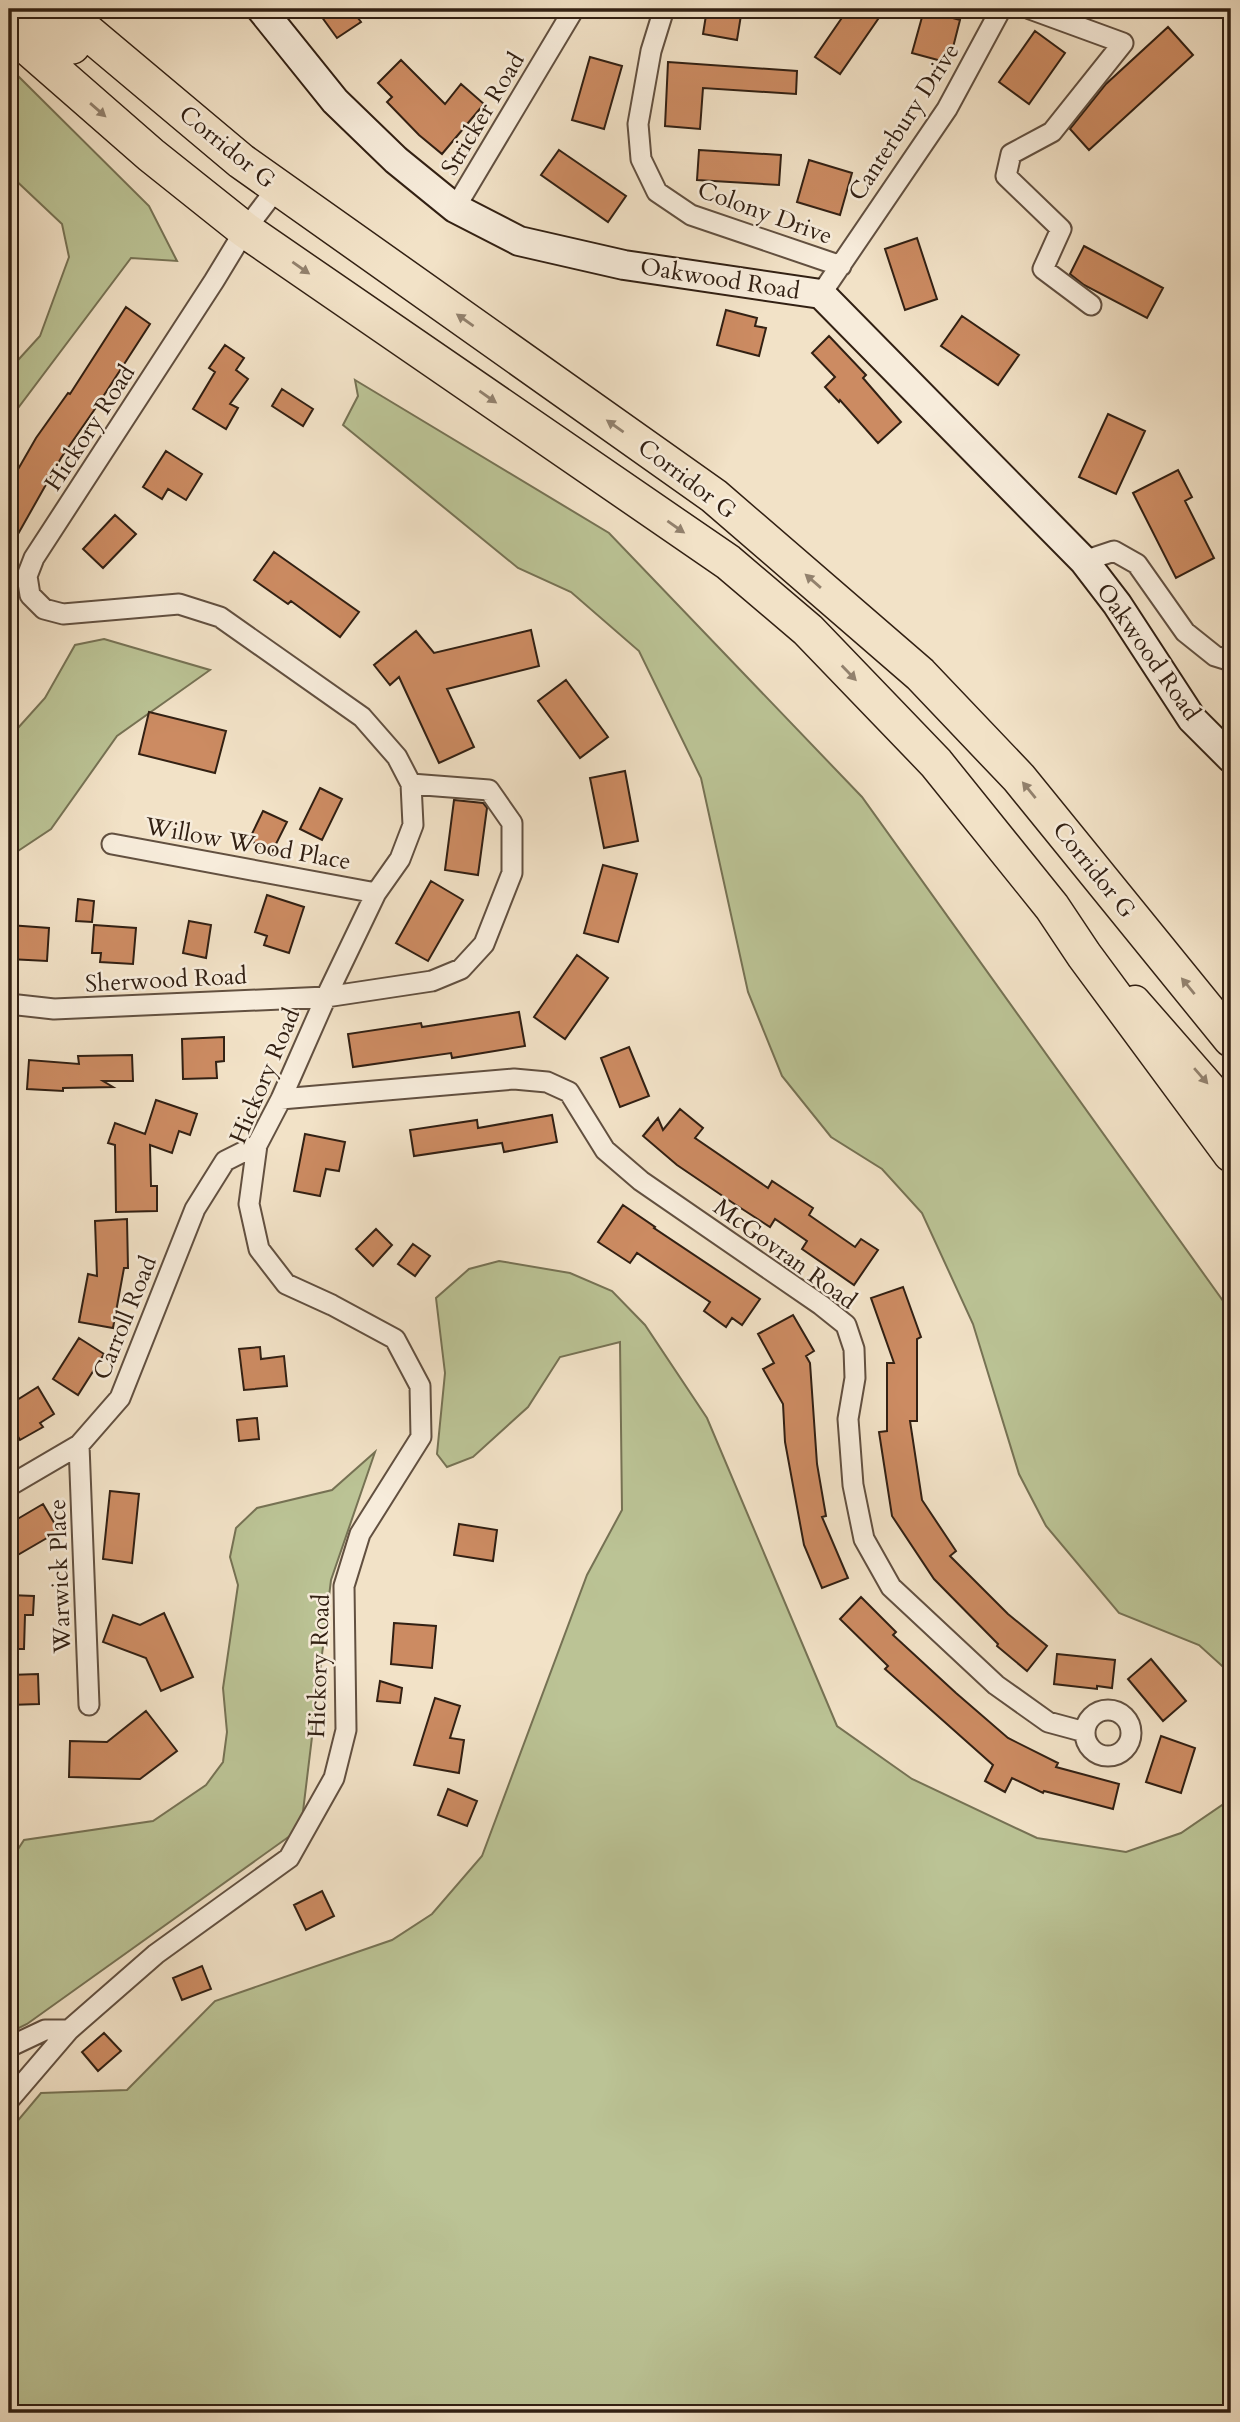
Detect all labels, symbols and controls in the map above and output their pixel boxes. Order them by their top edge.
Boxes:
street label: Canterbury Drive [841,37,967,207]
street label: Stricker Road [433,46,533,182]
street label: Corridor G [172,98,282,196]
one-way arrow [89,102,107,118]
street label: Colony Drive [693,173,837,253]
street label: Oakwood Road [638,250,802,308]
one-way arrow [292,261,310,275]
one-way arrow [456,313,474,327]
street label: Hickory Road [37,358,143,497]
one-way arrow [478,391,498,404]
one-way arrow [606,419,624,433]
street label: Corridor G [631,431,743,527]
one-way arrow [667,520,685,534]
one-way arrow [805,574,822,589]
street label: Oakwood Road [1088,577,1208,728]
one-way arrow [841,664,857,681]
one-way arrow [1022,782,1037,799]
street label: Willow Wood Place [142,809,353,878]
street label: Corridor G [1045,815,1143,925]
street label: Sherwood Road [84,959,248,1001]
one-way arrow [1181,977,1196,994]
street label: Hickory Road [222,1003,308,1149]
one-way arrow [1193,1067,1209,1085]
street label: McGovran Road [707,1191,863,1317]
street label: Carroll Road [85,1251,165,1385]
street label: Warwick Place [41,1498,79,1655]
street label: Hickory Road [300,1593,338,1739]

